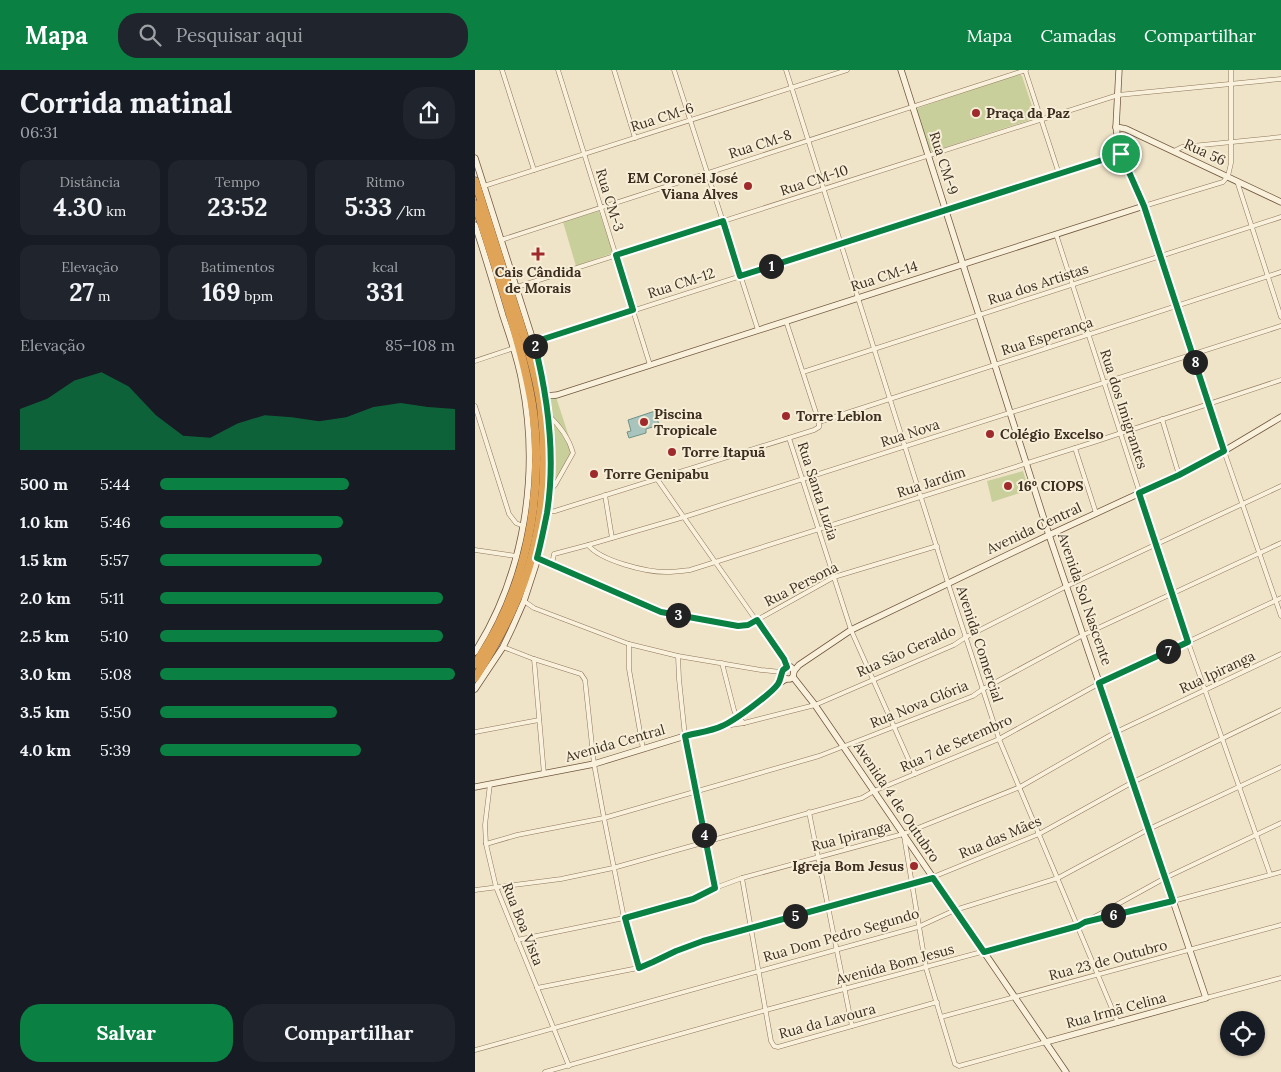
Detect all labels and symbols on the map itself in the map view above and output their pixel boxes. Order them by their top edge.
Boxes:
street label: Rua CM-6 [628,98,696,136]
place label: Praça da Paz [986,104,1070,122]
marker: Praça da Paz [970,107,982,119]
street label: Rua CM-8 [726,125,794,163]
street label: Rua CM-9 [925,129,963,197]
pin [1100,133,1142,175]
street label: Rua 56 [1181,135,1229,169]
street label: Rua CM-10 [778,161,850,199]
street label: Rua CM-3 [592,166,628,234]
place label: EM Coronel José Viana Alves [627,169,738,203]
marker: EM Coronel José Viana Alves [742,180,754,192]
marker: Cais Cândida de Morais [531,247,545,261]
pin: 1 [759,254,783,278]
street label: Rua CM-14 [848,257,920,295]
street label: Rua dos Artistas [985,259,1091,309]
place label: Cais Cândida de Morais [495,263,582,297]
street label: Rua CM-12 [645,264,717,302]
street label: Rua Esperança [999,313,1095,359]
pin: 2 [523,334,547,358]
street label: Rua dos Imigrantes [1096,347,1152,471]
pin: 8 [1183,350,1207,374]
place label: Piscina Tropicale [654,405,718,439]
place label: Torre Leblon [796,407,882,425]
marker: Torre Leblon [780,410,792,422]
street label: Rua Nova [878,415,942,451]
marker: Piscina Tropicale [638,416,650,428]
place label: Colégio Excelso [1000,425,1104,443]
marker: Colégio Excelso [984,428,996,440]
street label: Rua Santa Luzia [794,439,842,543]
place label: Torre Itapuã [682,443,766,461]
marker: Torre Itapuã [666,446,678,458]
street label: Rua Jardim [894,462,968,502]
place label: Torre Genipabu [604,465,709,483]
marker: Torre Genipabu [588,468,600,480]
place label: 16º CIOPS [1018,477,1084,495]
marker: 16º CIOPS [1002,480,1014,492]
street label: Avenida Central [983,498,1085,558]
street label: Avenida Sol Nascente [1054,529,1116,668]
street label: Rua Persona [761,558,841,610]
street label: Avenida Comercial [952,583,1007,705]
pin: 3 [665,602,691,628]
street label: Rua São Geraldo [854,621,958,681]
pin: 7 [1155,638,1181,664]
street label: Rua Ipiranga [1176,647,1258,697]
street label: Rua Nova Glória [867,676,971,732]
street label: Rua 7 de Setembro [897,710,1015,776]
street label: Avenida Central [562,720,667,766]
street label: Avenida 4 de Outubro [849,738,944,866]
street label: Rua das Mães [956,812,1044,862]
street label: Rua Ipiranga [809,817,893,855]
pin: 4 [691,822,717,848]
place label: Igreja Bom Jesus [792,857,904,875]
marker: Igreja Bom Jesus [908,860,920,872]
street label: Rua Boa Vista [498,880,548,968]
pin: 6 [1101,902,1125,928]
street label: Rua Dom Pedro Segundo [761,904,921,966]
pin: 5 [783,904,807,928]
street label: Rua 23 de Outubro [1047,936,1169,984]
street label: Avenida Bom Jesus [833,940,956,989]
street label: Rua Irmã Celina [1064,988,1168,1032]
street label: Rua da Lavoura [777,999,877,1043]

